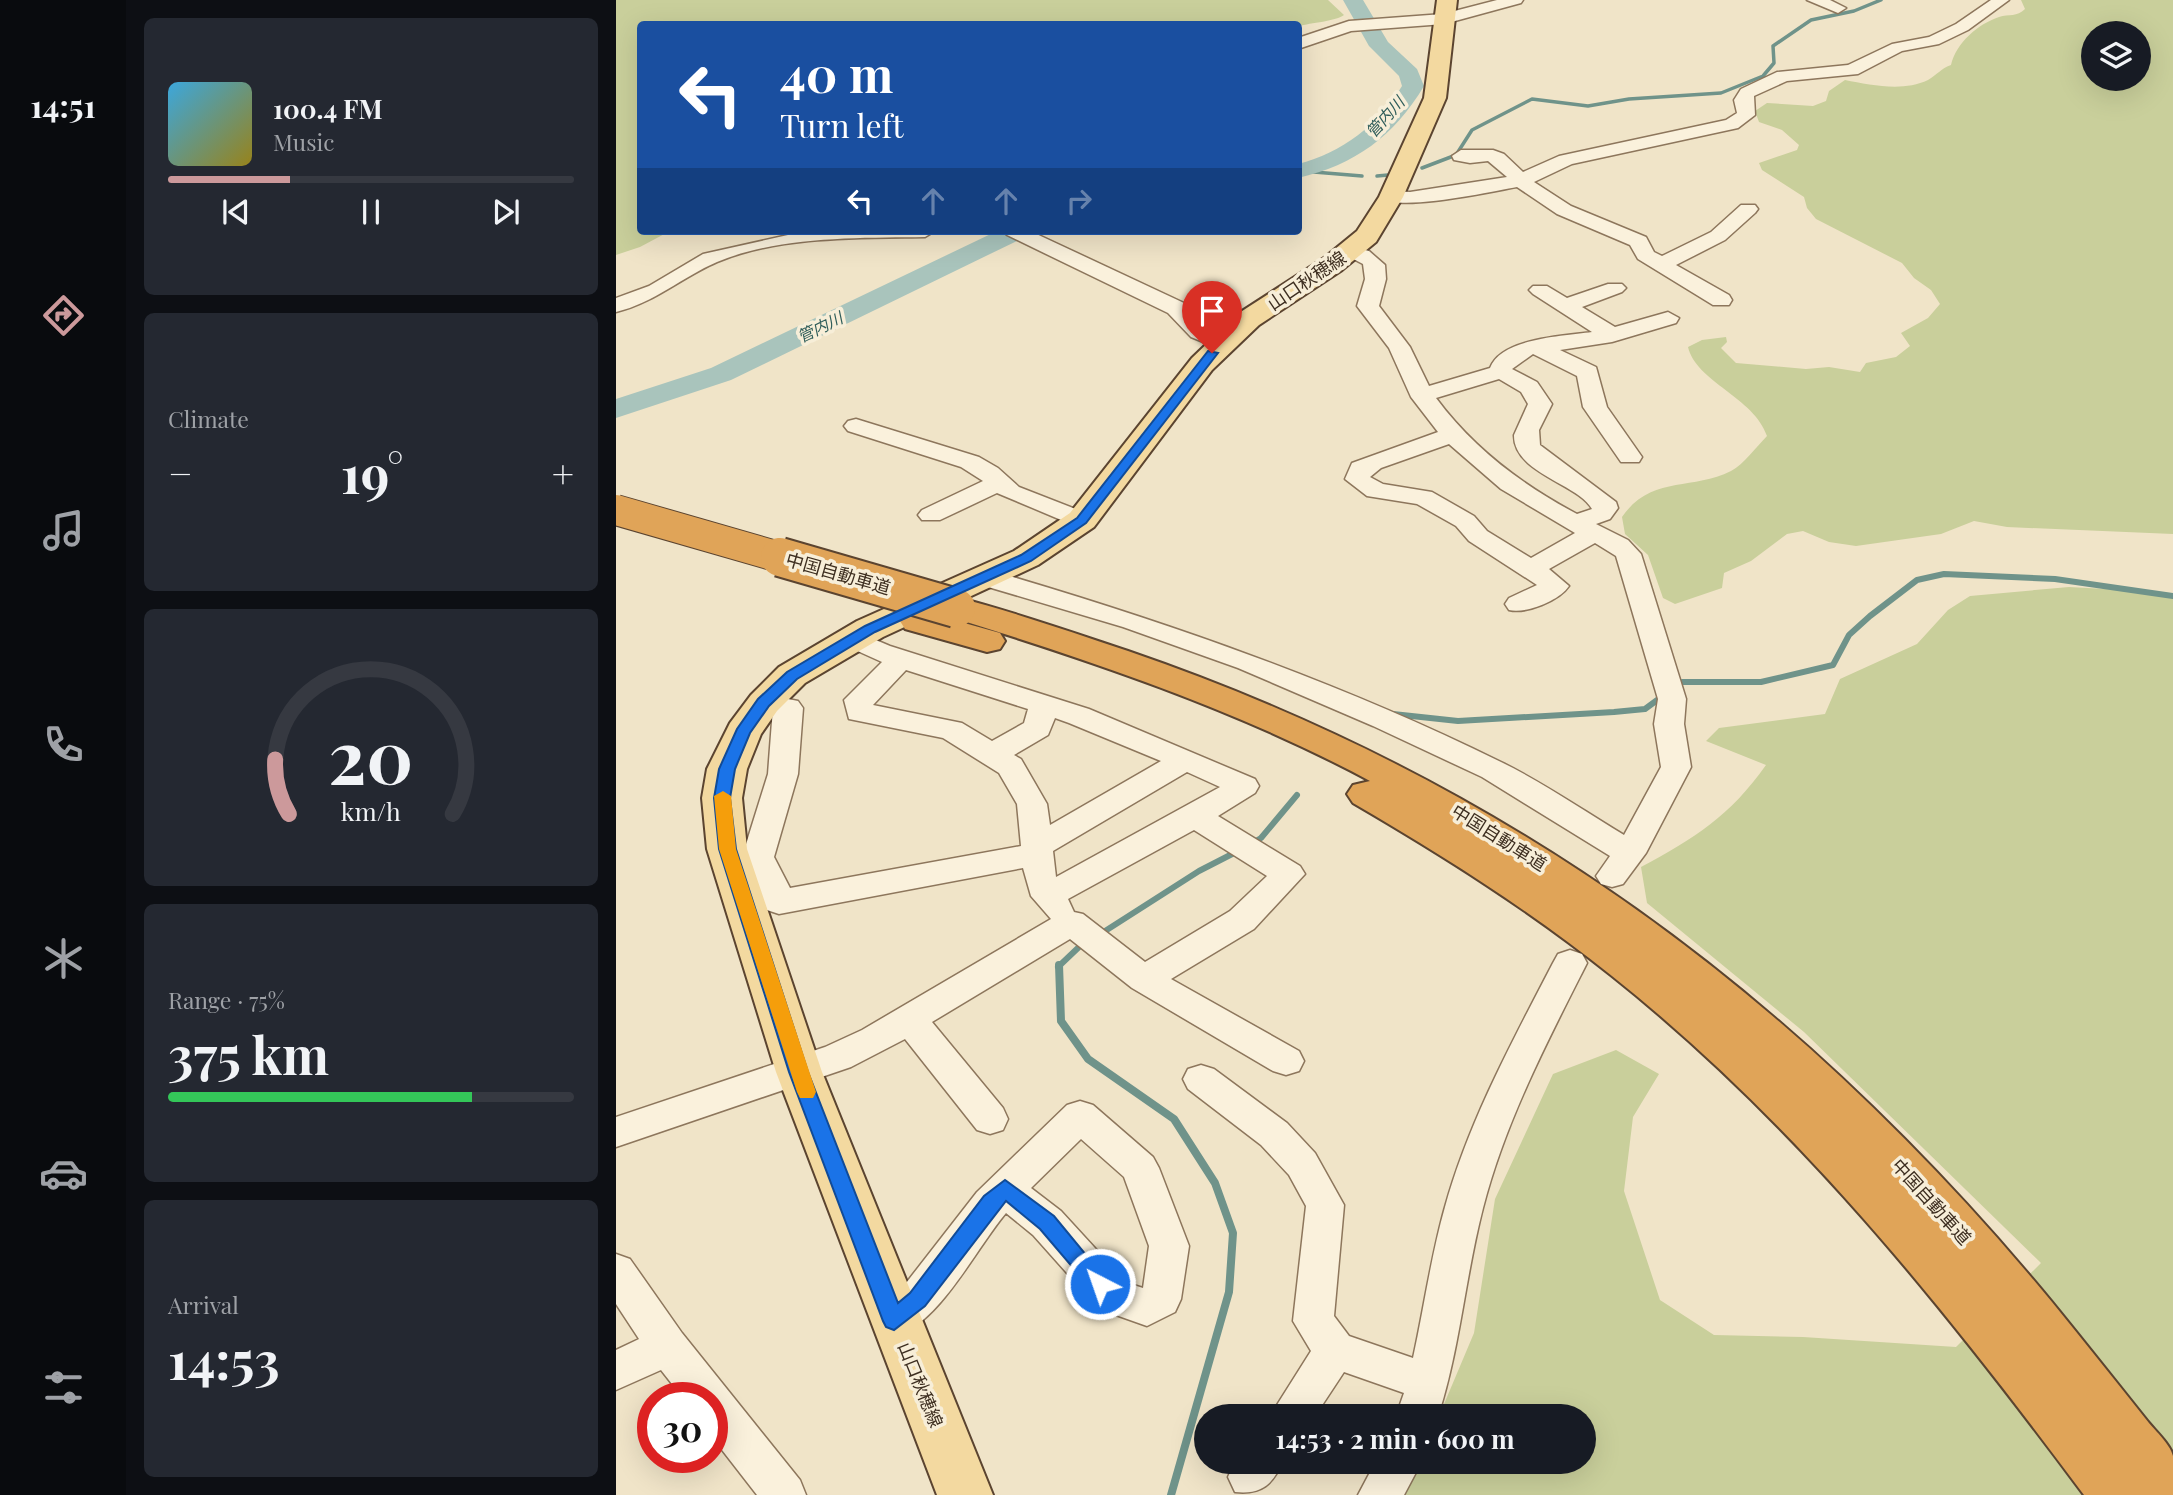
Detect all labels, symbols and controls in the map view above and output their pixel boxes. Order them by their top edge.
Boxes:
map controls [2081,21,2151,91]
button: layers [2081,21,2151,91]
text: 40 m [780,40,893,105]
icon: left [665,49,756,140]
text: 14:51 [30,83,96,126]
water label: 管内川 [1361,90,1410,142]
text: 100.4 FM [273,91,383,126]
text: Turn left [780,103,904,146]
text: Music [273,126,334,157]
icon: left [841,182,879,220]
icon: ahead [914,182,952,220]
icon: ahead [987,182,1025,220]
icon: right [1060,182,1098,220]
icon: previous [217,193,255,231]
icon: pause [352,193,390,231]
icon: next [487,193,525,231]
street label: 山口秋穂線 [1262,245,1350,315]
pin [1182,281,1242,353]
icon: directions [39,291,88,340]
icon: arrive [1193,292,1231,330]
water label: 管内川 [794,306,848,347]
text: Climate [168,403,249,434]
text: 19° [341,438,404,507]
text: − [168,447,193,498]
text: + [552,447,574,498]
icon: music [39,506,88,555]
street label: 中国自動車道 [783,547,893,599]
text: 20 [328,705,414,802]
icon: phone [39,720,88,769]
text: km/h [341,793,401,826]
street label: 中国自動車道 [1447,798,1552,876]
icon: climate [39,934,88,983]
text: Range · 75% [168,984,285,1015]
text: 375 km [168,1019,329,1088]
icon: car [39,1149,88,1198]
street label: 中国自動車道 [1887,1153,1977,1249]
position arrow [1063,1247,1137,1321]
text: Arrival [168,1289,239,1320]
text: 14:53 [168,1324,280,1393]
street label: 山口秋穂線 [893,1338,949,1431]
icon: filters [39,1363,88,1412]
speed limit sign: 30 [637,1382,728,1473]
text: 14:53 · 2 min · 600 m [1276,1421,1514,1456]

